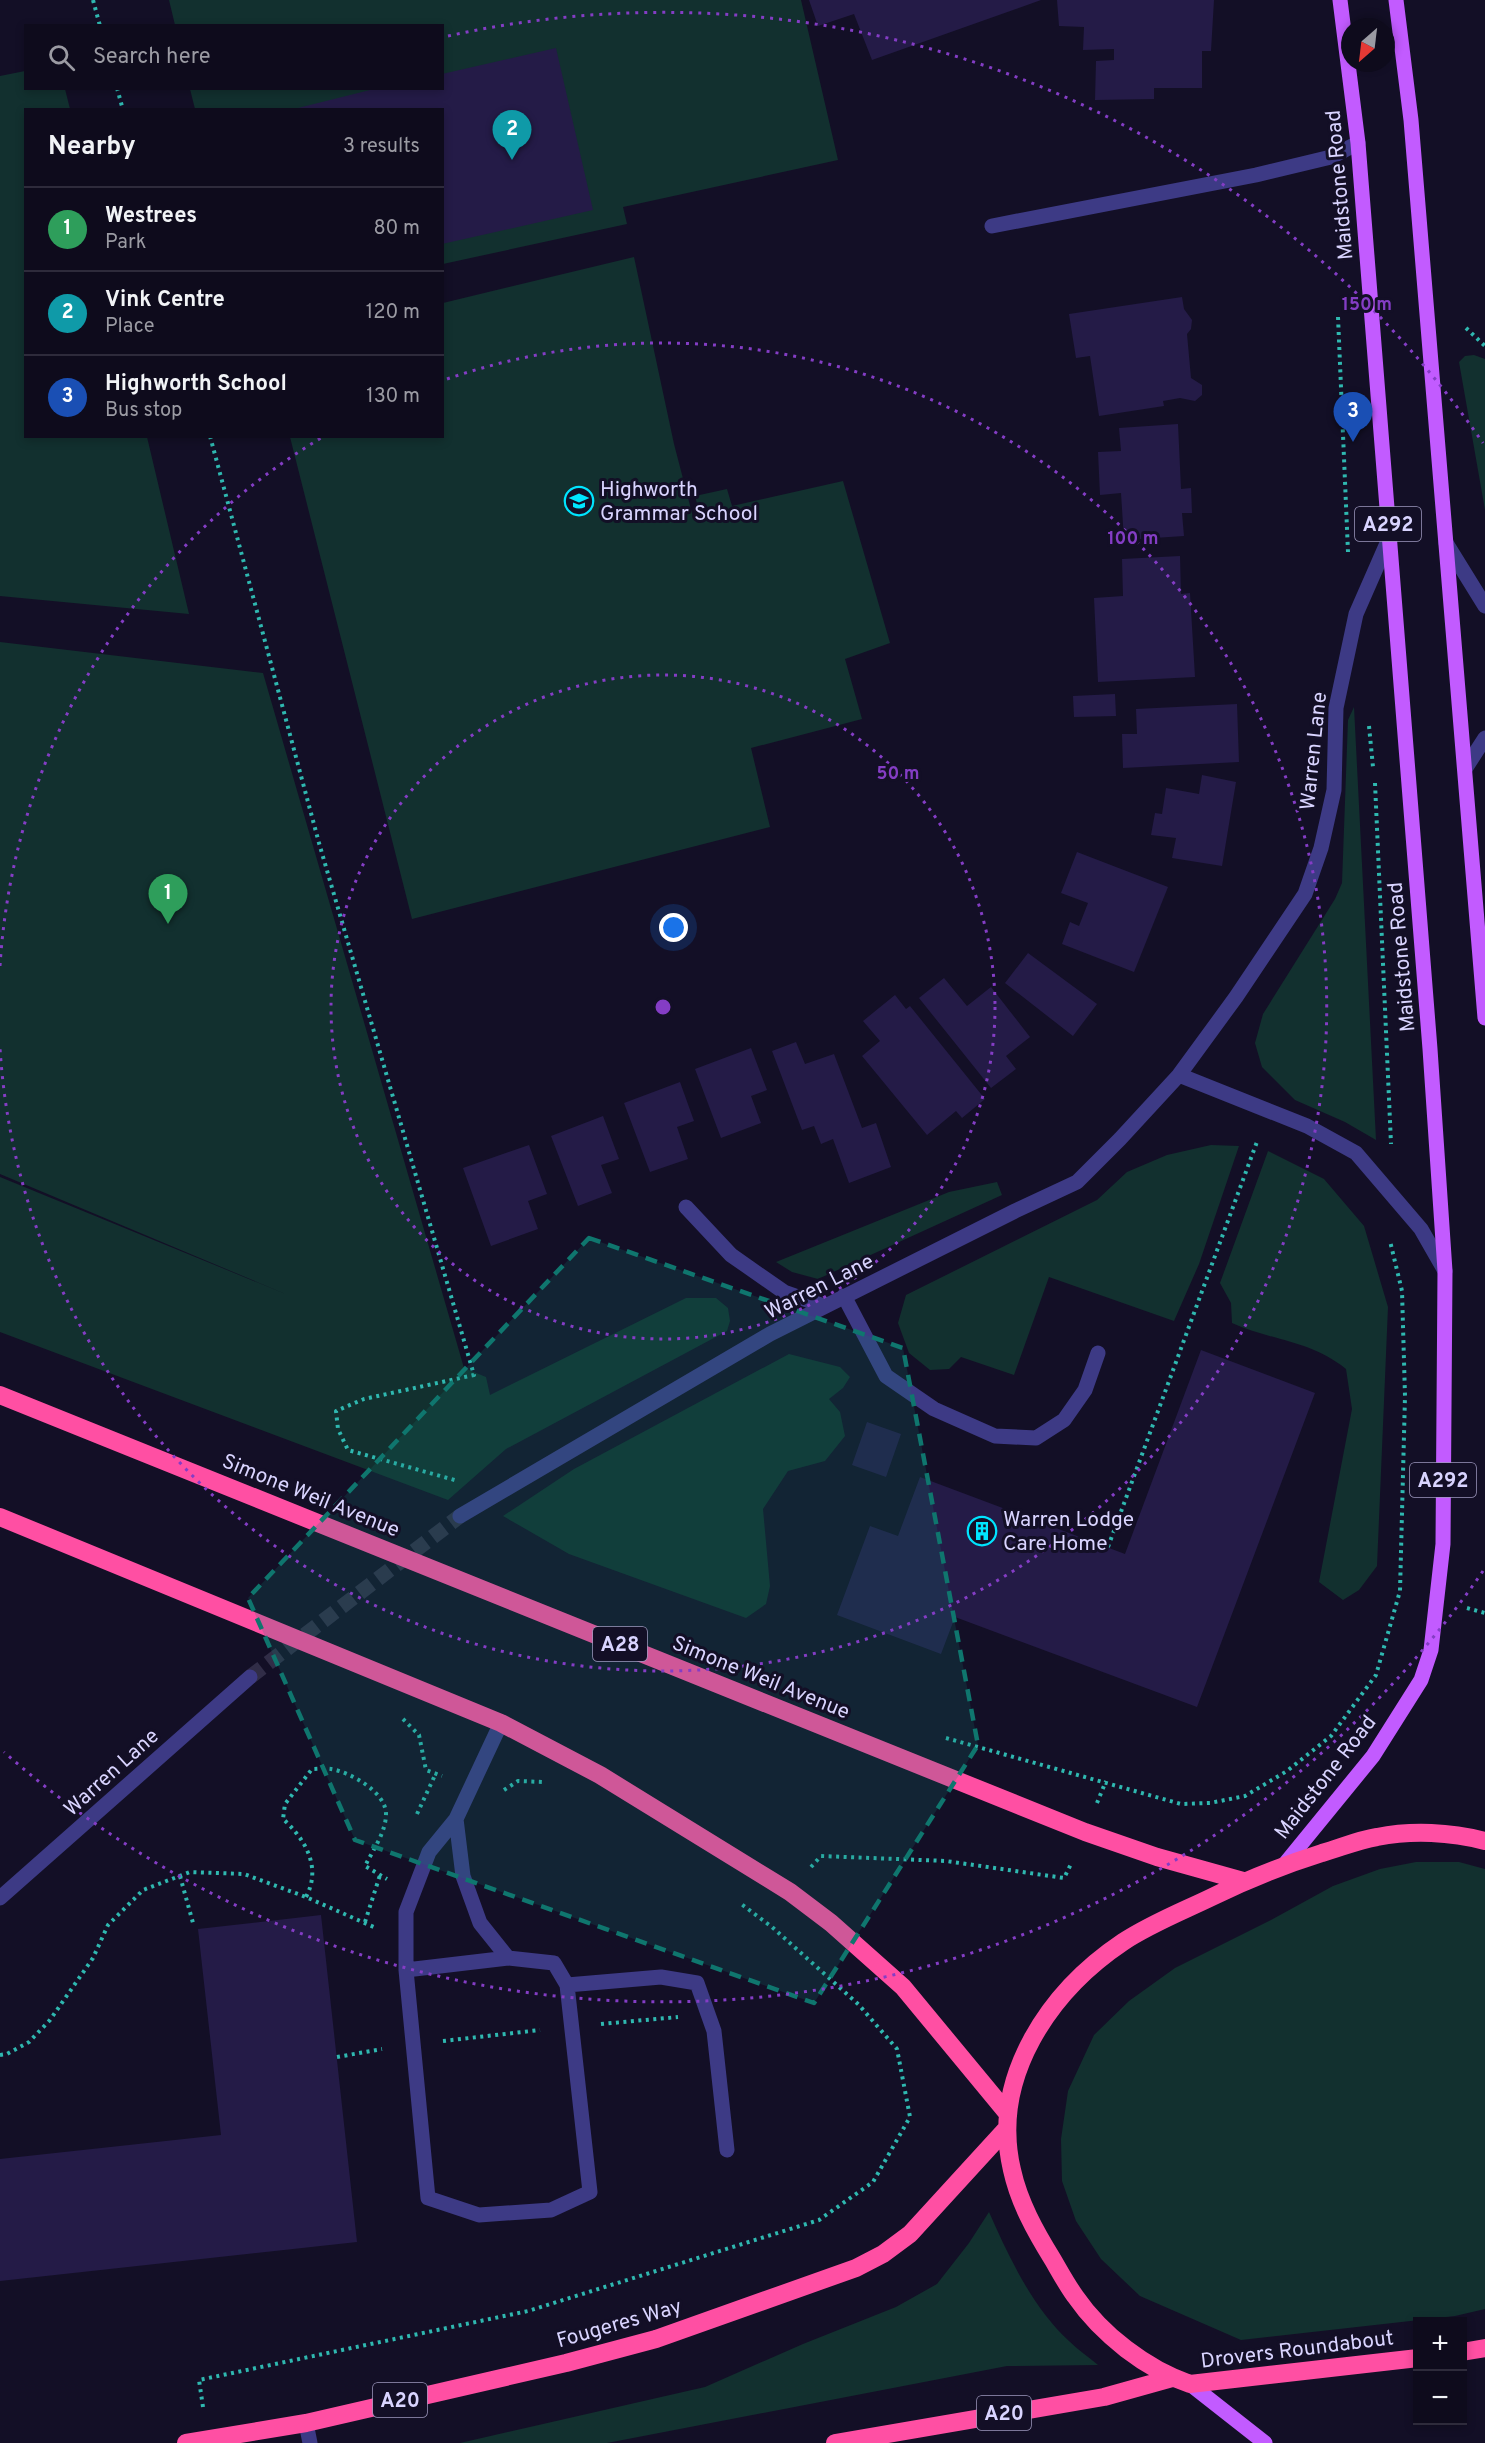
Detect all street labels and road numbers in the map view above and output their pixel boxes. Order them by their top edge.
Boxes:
street label: Maidstone Road [1320,109,1360,261]
road number: A292 [1355,507,1421,541]
street label: Warren Lane [1295,691,1334,812]
street label: Maidstone Road [1382,881,1422,1033]
street label: Warren Lane [761,1248,879,1326]
street label: Simone Weil Avenue [218,1448,403,1544]
road number: A292 [1410,1463,1476,1497]
road number: A28 [593,1627,647,1661]
street label: Simone Weil Avenue [668,1630,853,1726]
street label: Maidstone Road [1269,1710,1383,1845]
street label: Warren Lane [59,1723,165,1823]
street label: Fougeres Way [554,2294,685,2355]
street label: Drovers Roundabout [1199,2325,1395,2376]
road number: A20 [373,2383,427,2417]
road number: A20 [977,2396,1031,2430]

